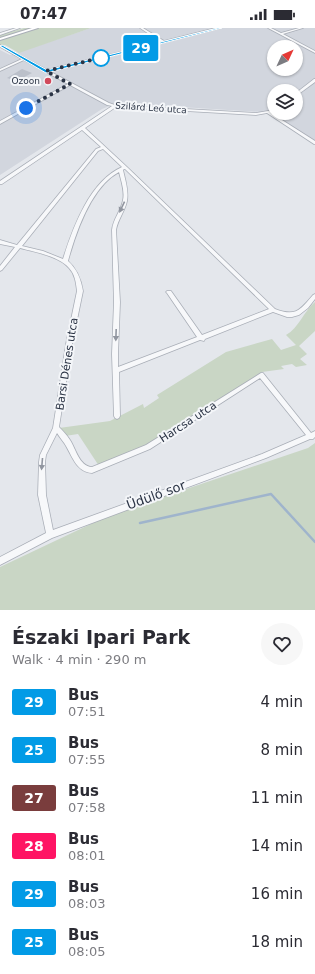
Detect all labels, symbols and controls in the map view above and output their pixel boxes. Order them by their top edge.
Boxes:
text: 07:47 [20,5,68,23]
line badge: 29 [123,35,159,61]
text: 29 [131,40,151,56]
north arrow [267,40,303,76]
map controls [267,40,303,120]
unlabelled marker [92,49,110,67]
place label: Ozoon [11,76,40,86]
marker: Ozoon [43,76,53,86]
button: layers [267,84,303,120]
your location [16,98,36,118]
street label: Szilárd Leó utca [115,101,187,115]
one-way arrow [119,201,125,213]
street label: Barsi Dénes utca [53,317,81,411]
one-way arrow [113,329,119,342]
street label: Harcsa utca [157,399,219,445]
one-way arrow [39,458,45,470]
street label: Üdülő sor [124,476,188,513]
button: heart [261,623,303,665]
text: Északi Ipari Park [12,626,190,648]
text: Walk · 4 min · 290 m [12,652,146,667]
text: Bus [68,686,99,704]
text: 4 min [260,693,303,711]
text: 29 [24,694,44,710]
text: 07:51 [68,704,105,719]
text: Bus [68,734,99,752]
text: 8 min [260,741,303,759]
text: 25 [24,742,44,758]
text: 07:55 [68,752,105,767]
text: Bus [68,782,99,800]
text: 11 min [251,789,303,807]
text: 27 [24,790,44,806]
text: 07:58 [68,800,105,815]
text: Bus [68,830,99,848]
text: 14 min [251,837,303,855]
text: 28 [24,838,44,854]
text: 08:01 [68,848,105,863]
text: Bus [68,878,99,896]
text: 16 min [251,885,303,903]
text: 29 [24,886,44,902]
text: 08:03 [68,896,105,911]
text: Bus [68,926,99,944]
text: 18 min [251,933,303,951]
text: 25 [24,934,44,950]
text: 08:05 [68,944,105,959]

